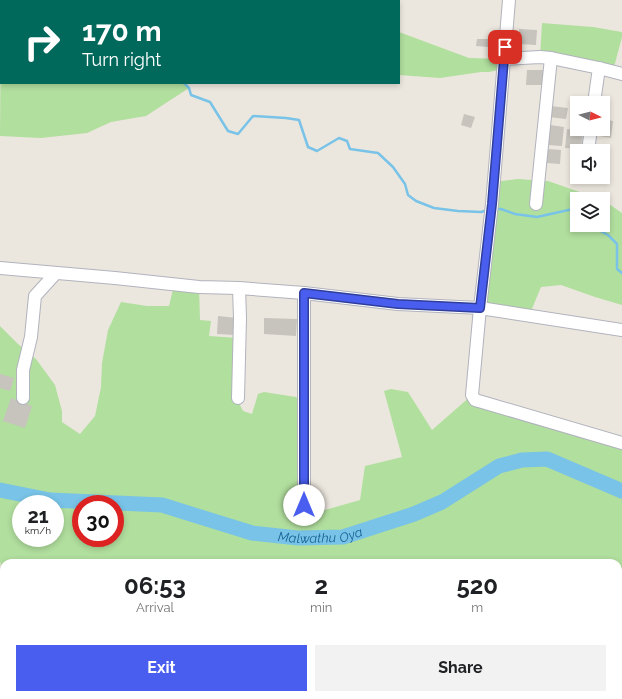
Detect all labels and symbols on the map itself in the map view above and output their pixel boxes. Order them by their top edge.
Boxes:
pin [488,30,522,64]
north arrow [570,96,610,136]
position arrow [283,484,325,526]
speed limit sign: 30 [72,495,124,547]
water label: Malwathu Oya [277,524,364,546]

